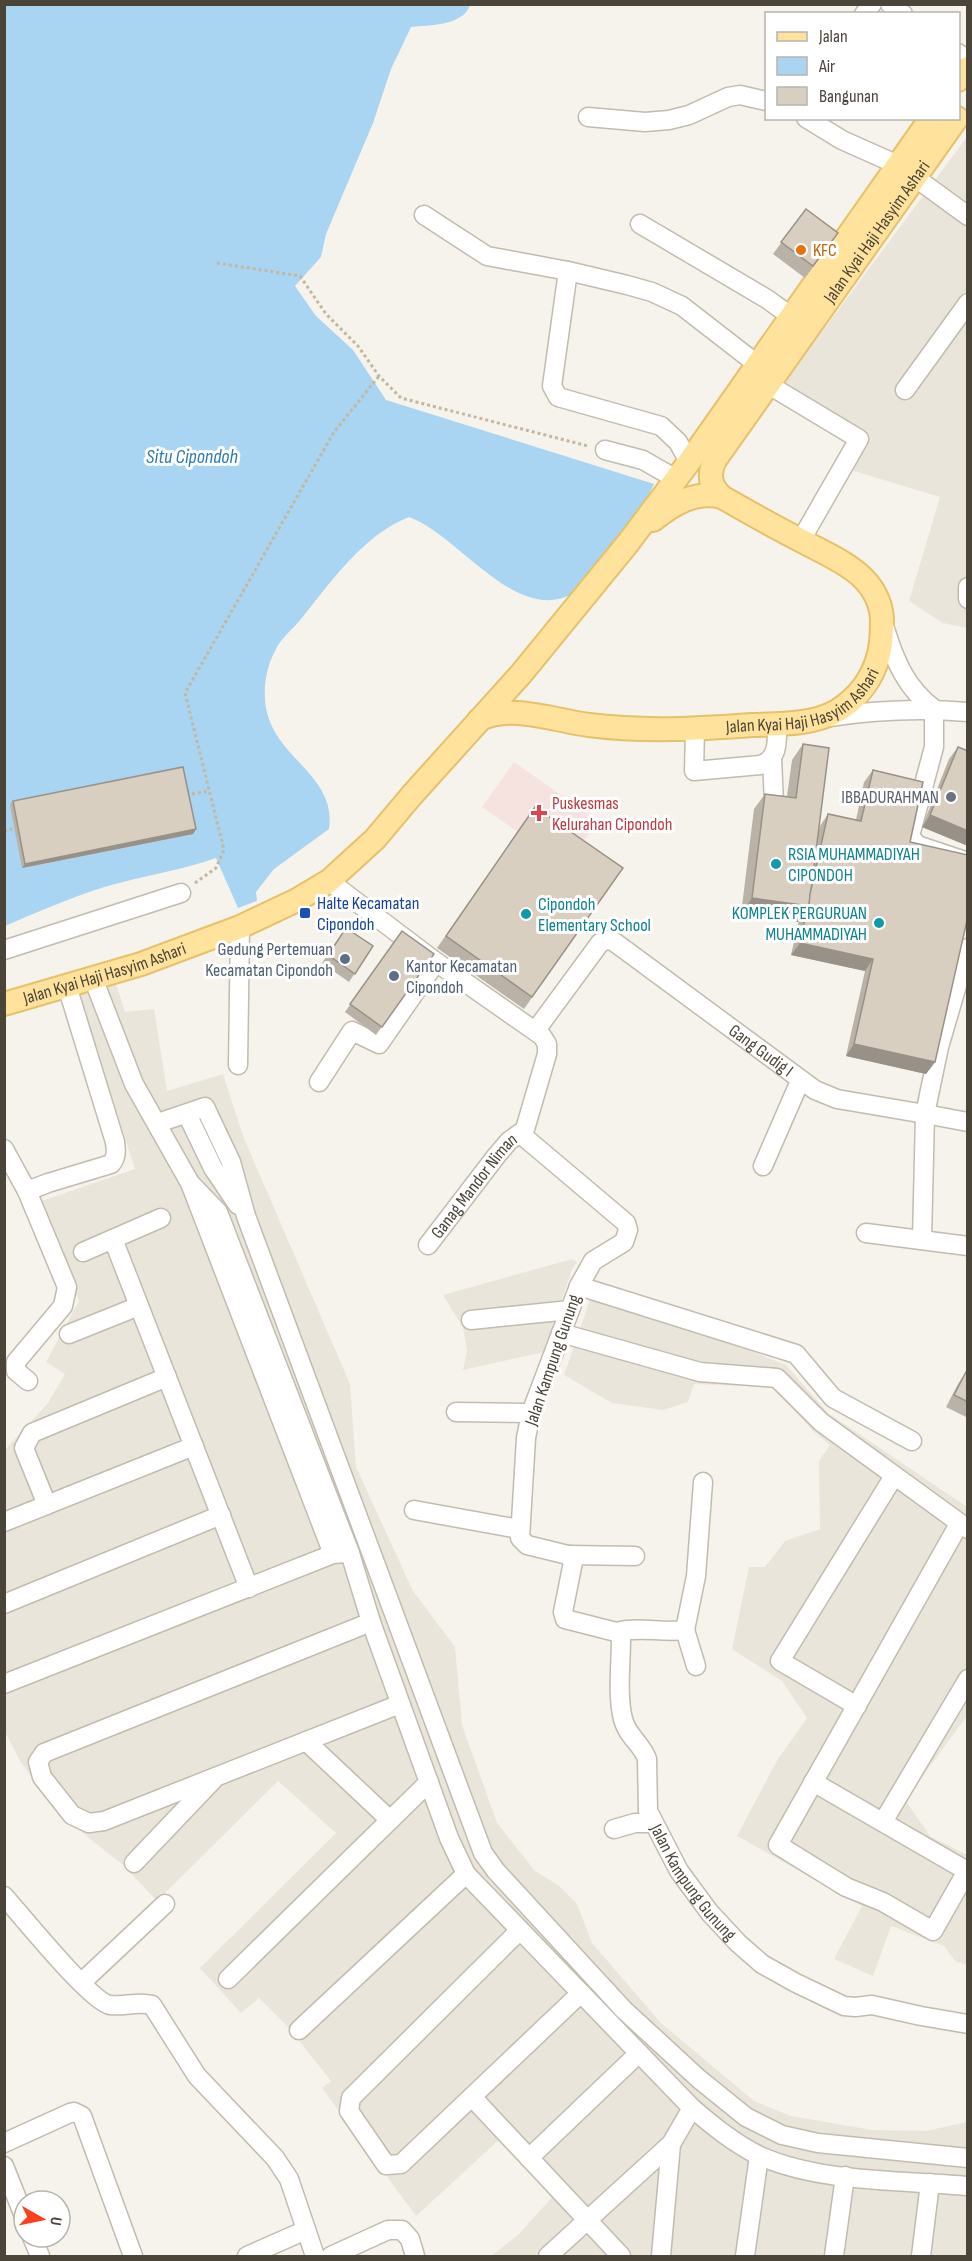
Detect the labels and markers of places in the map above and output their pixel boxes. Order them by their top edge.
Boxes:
place label: KFC [813,240,837,261]
marker: KFC [794,243,808,257]
place label: IBBADURAHMAN [841,787,939,808]
marker: IBBADURAHMAN [944,790,958,804]
place label: Puskesmas Kelurahan Cipondoh [552,793,672,835]
marker: Puskesmas Kelurahan Cipondoh [530,804,548,822]
place label: RSIA MUHAMMADIYAH CIPONDOH [788,844,920,886]
marker: RSIA MUHAMMADIYAH CIPONDOH [769,857,783,871]
place label: Halte Kecamatan Cipondoh [317,893,419,935]
place label: Cipondoh Elementary School [538,894,651,936]
place label: KOMPLEK PERGURUAN MUHAMMADIYAH [732,903,867,945]
marker: Halte Kecamatan Cipondoh [298,906,312,920]
marker: Cipondoh Elementary School [519,907,533,921]
marker: KOMPLEK PERGURUAN MUHAMMADIYAH [872,916,886,930]
place label: Gedung Pertemuan Kecamatan Cipondoh [205,939,333,981]
marker: Gedung Pertemuan Kecamatan Cipondoh [338,952,352,966]
place label: Kantor Kecamatan Cipondoh [406,956,517,998]
marker: Kantor Kecamatan Cipondoh [387,969,401,983]

